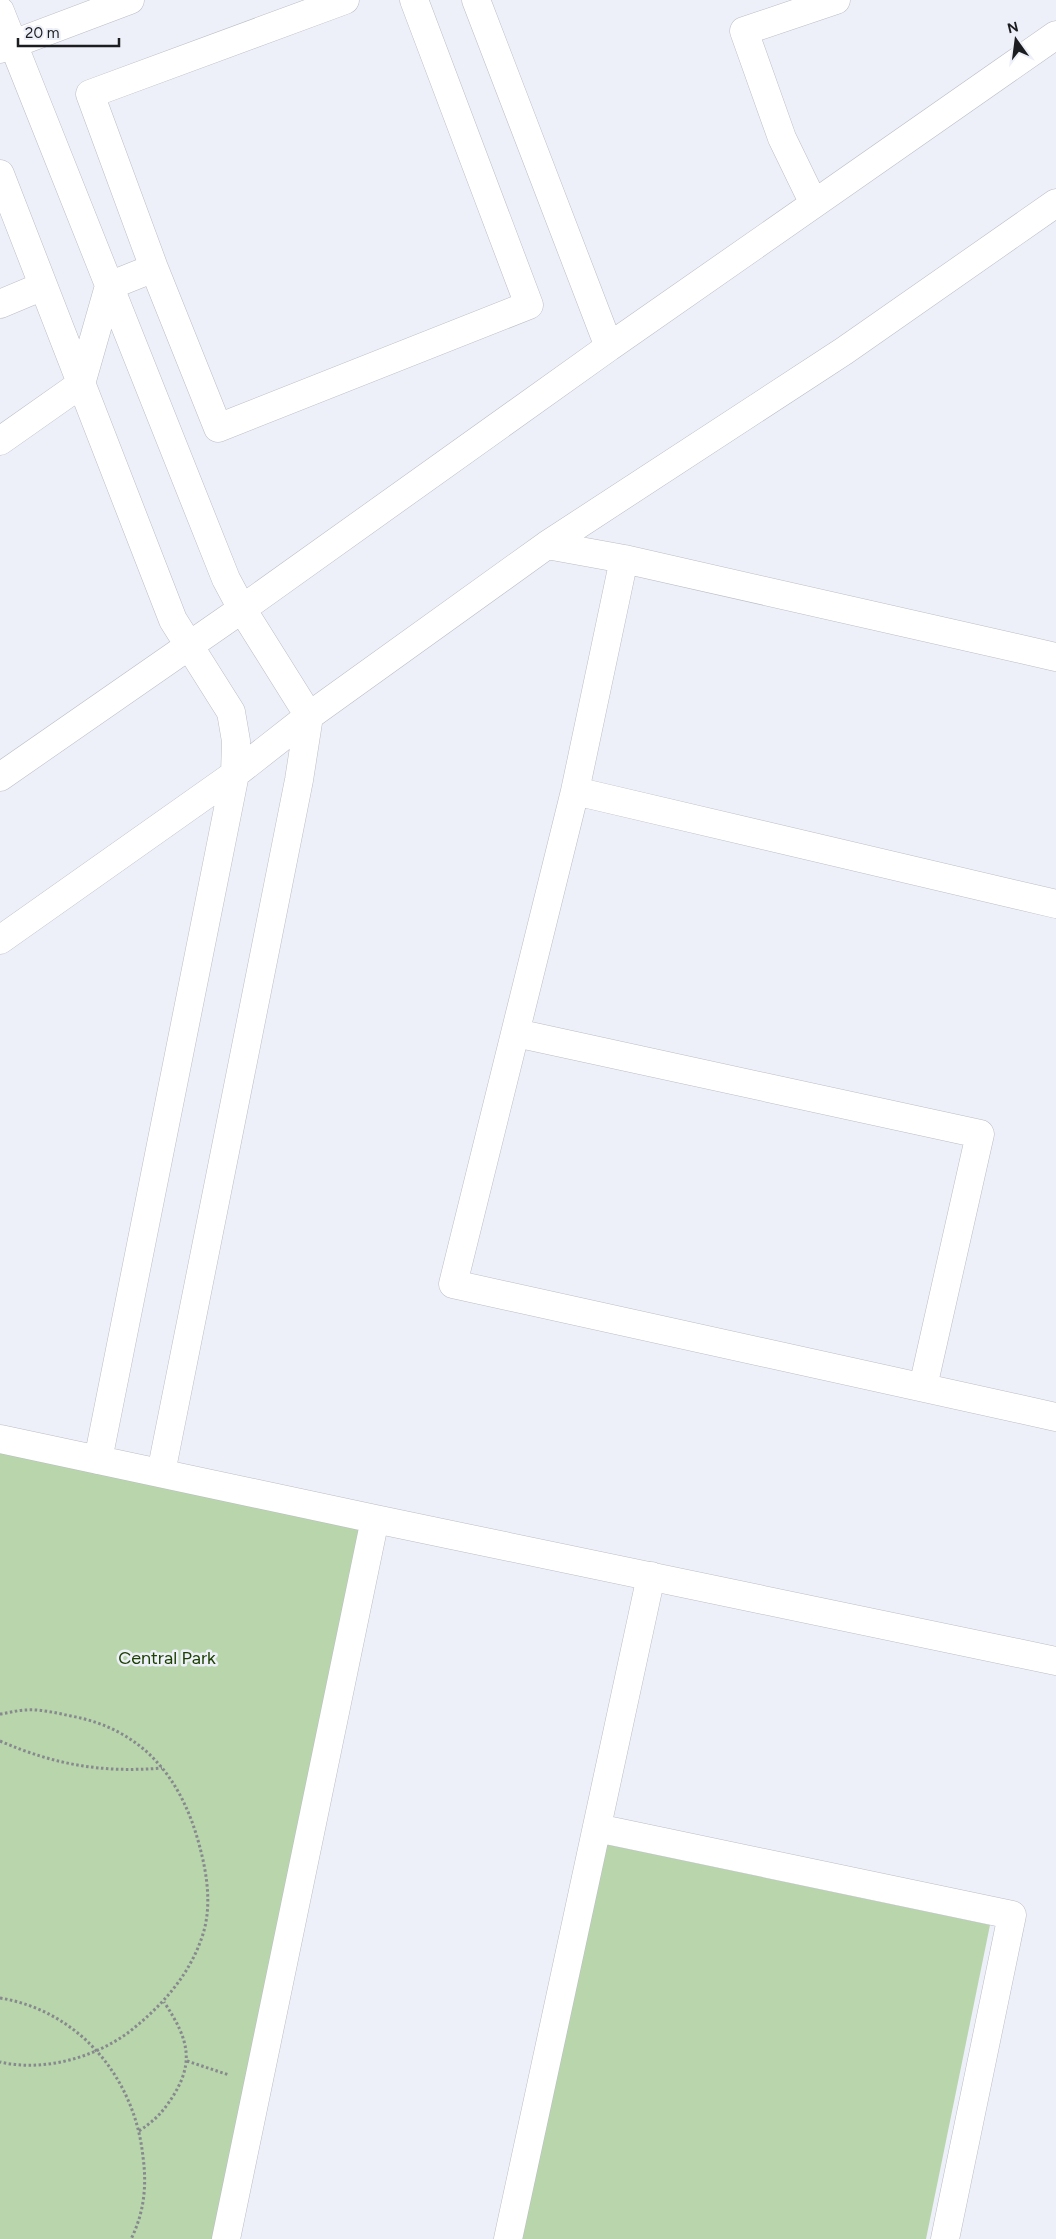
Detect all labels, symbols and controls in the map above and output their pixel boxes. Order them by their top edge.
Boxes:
scale bar [18,15,119,47]
north arrow [991,15,1041,65]
text: N [1006,18,1020,37]
text: 20 m [25,24,59,42]
park label: Central Park [118,1647,216,1669]

